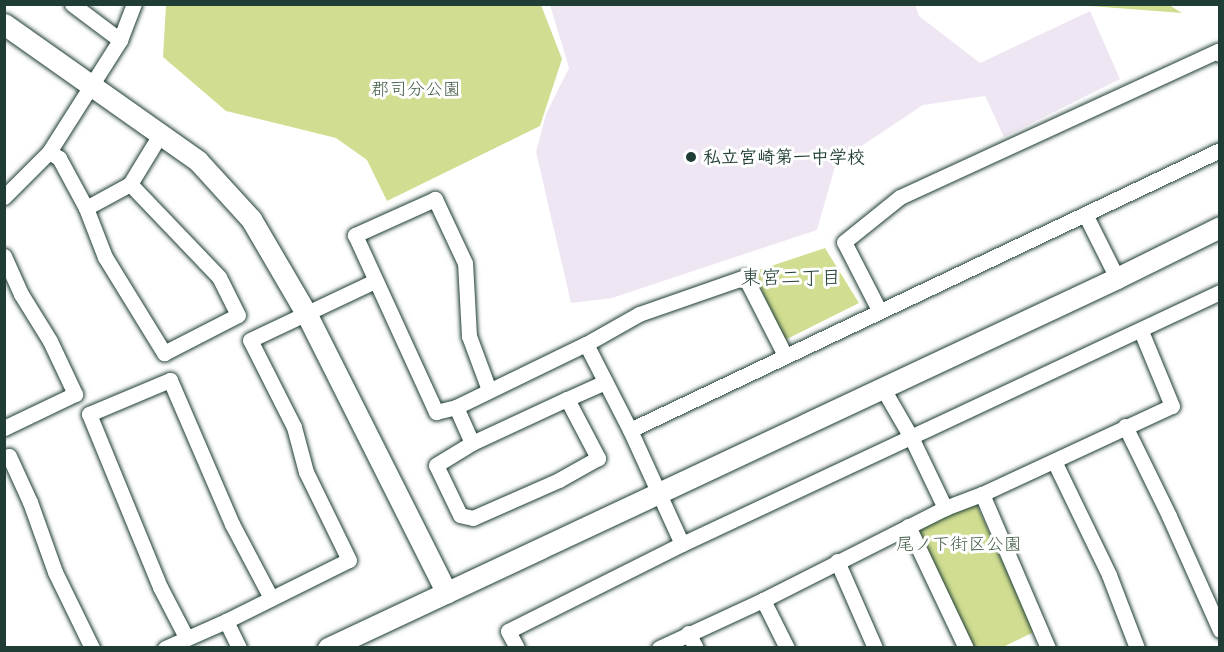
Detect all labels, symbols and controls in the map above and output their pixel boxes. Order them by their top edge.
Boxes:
park label: 郡司分公園 [371,78,461,100]
place label: 私立宮崎第一中学校 [703,146,865,168]
marker: 私立宮崎第一中学校 [684,150,698,164]
district label: 東宮二丁目 [741,264,841,288]
park label: 尾ノ下街区公園 [896,533,1022,555]

